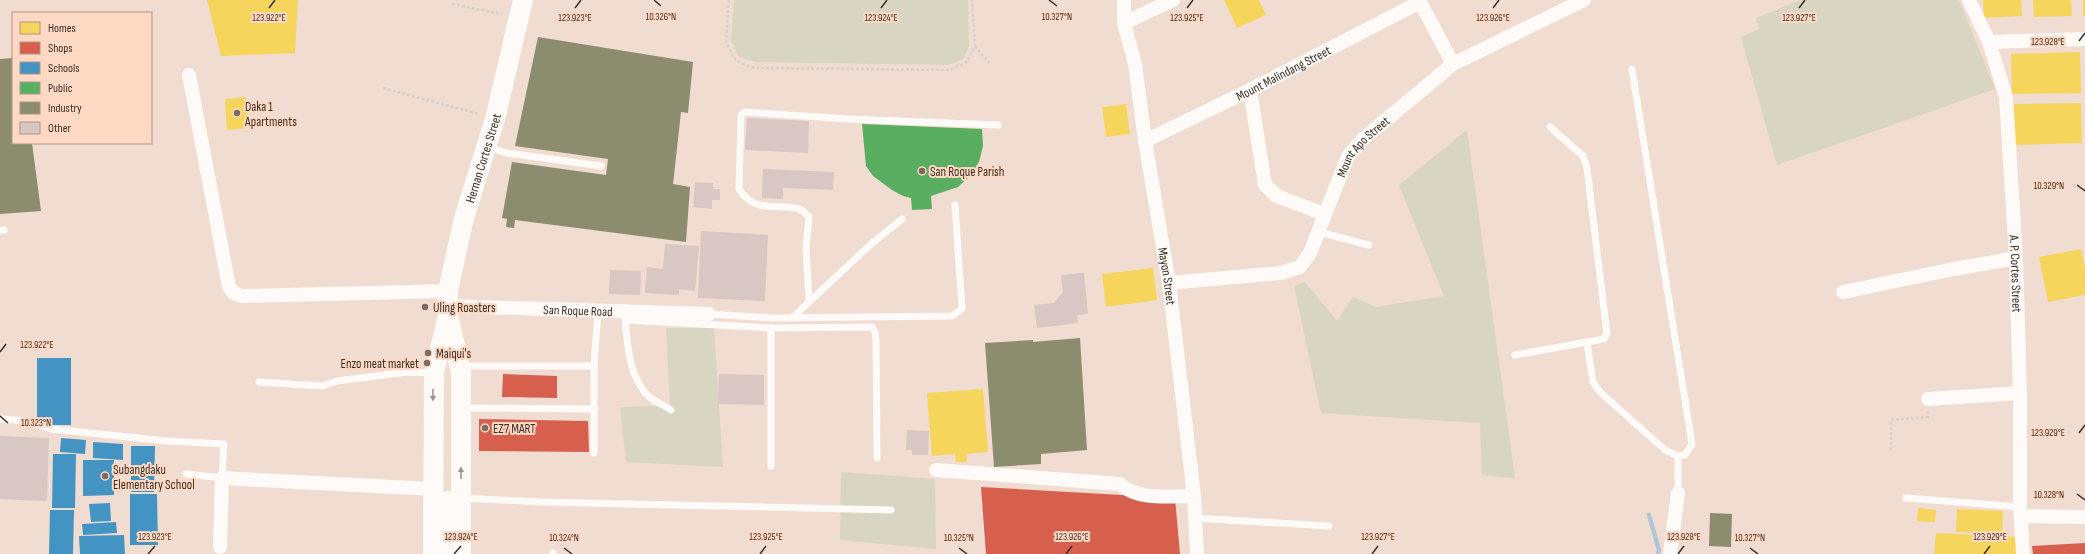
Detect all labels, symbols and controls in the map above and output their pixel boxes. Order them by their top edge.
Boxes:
text: 10.326°N [646,11,676,23]
text: 10.327°N [1042,11,1072,23]
legend [12,12,152,144]
text: 123.922°E [252,12,286,24]
text: 123.923°E [558,12,592,24]
text: 123.924°E [865,12,898,24]
text: 123.925°E [1170,12,1204,24]
text: 123.926°E [1476,12,1510,24]
text: 123.927°E [1782,12,1816,24]
text: Homes [48,21,76,36]
text: 123.928°E [2031,36,2065,48]
text: Shops [48,41,73,56]
street label: Mount Malindang Street [1233,43,1334,105]
text: Schools [48,61,80,76]
text: Public [48,81,73,96]
place label: Daka 1 Apartments [244,99,297,130]
text: Industry [48,101,82,116]
marker: Daka 1 Apartments [232,108,242,118]
street label: Hernan Cortes Street [462,112,505,205]
street label: Mount Apo Street [1333,113,1393,180]
text: Other [48,121,72,136]
place label: San Roque Parish [930,164,1004,180]
marker: San Roque Parish [917,166,927,176]
text: 10.329°N [2034,180,2064,192]
street label: A. P. Cortes Street [2006,234,2025,313]
street label: Mayon Street [1154,246,1179,306]
place label: Uling Roasters [433,300,496,316]
marker: Uling Roasters [420,302,430,312]
street label: San Roque Road [543,302,613,320]
text: 123.922°E [20,339,54,351]
place label: Maiqui's [436,346,471,362]
marker: Maiqui's [423,348,433,358]
place label: Enzo meat market [341,356,419,372]
marker: Enzo meat market [422,358,432,368]
one-way arrow [430,389,437,401]
text: 10.323°N [21,417,51,429]
place label: EZ7 MART [493,421,536,437]
marker: EZ7 MART [480,423,490,433]
text: 123.929°E [2031,427,2065,439]
place label: Subangdaku Elementary School [113,462,195,493]
one-way arrow [458,466,464,479]
marker: Subangdaku Elementary School [100,471,110,481]
text: 10.328°N [2034,489,2064,501]
text: 123.923°E [138,531,172,543]
text: 123.924°E [445,531,478,543]
text: 123.925°E [749,531,783,543]
text: 123.926°E [1055,531,1089,543]
text: 123.927°E [1361,531,1395,543]
text: 123.928°E [1667,531,1701,543]
text: 123.929°E [1973,531,2007,543]
text: 10.324°N [549,532,579,544]
text: 10.325°N [944,532,974,544]
text: 10.327°N [1735,532,1765,544]

